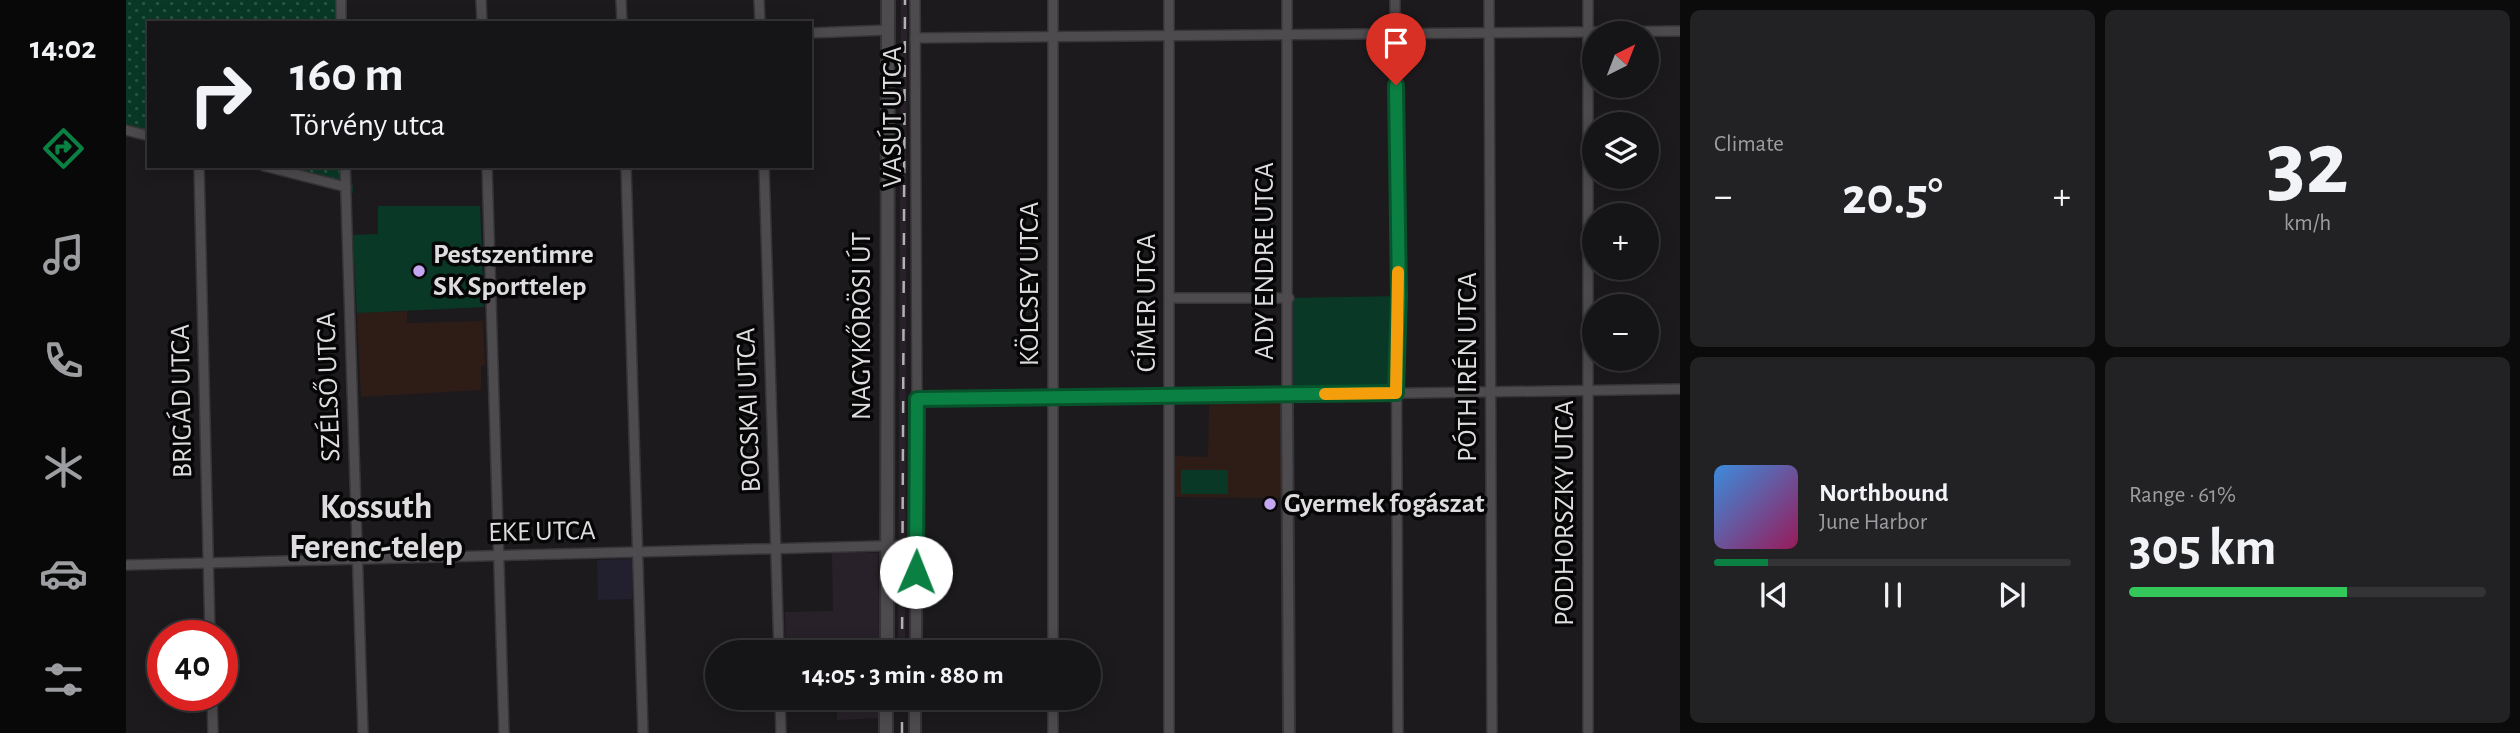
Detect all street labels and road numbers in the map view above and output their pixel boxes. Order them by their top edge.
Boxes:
street label: VASÚT UTCA [876,46,907,188]
street label: ADY ENDRE UTCA [1251,162,1279,360]
street label: KÖLCSEY UTCA [1014,202,1044,366]
street label: NAGYKŐRÖSI ÚT [845,231,876,420]
street label: CÍMER UTCA [1130,234,1161,372]
street label: PÓTH IRÉN UTCA [1451,272,1482,462]
street label: SZÉLSŐ UTCA [309,312,346,462]
street label: BRIGÁD UTCA [164,324,197,478]
street label: BOCSKAI UTCA [732,327,766,493]
street label: PODHORSZKY UTCA [1551,400,1579,626]
street label: EKE UTCA [488,517,596,547]

